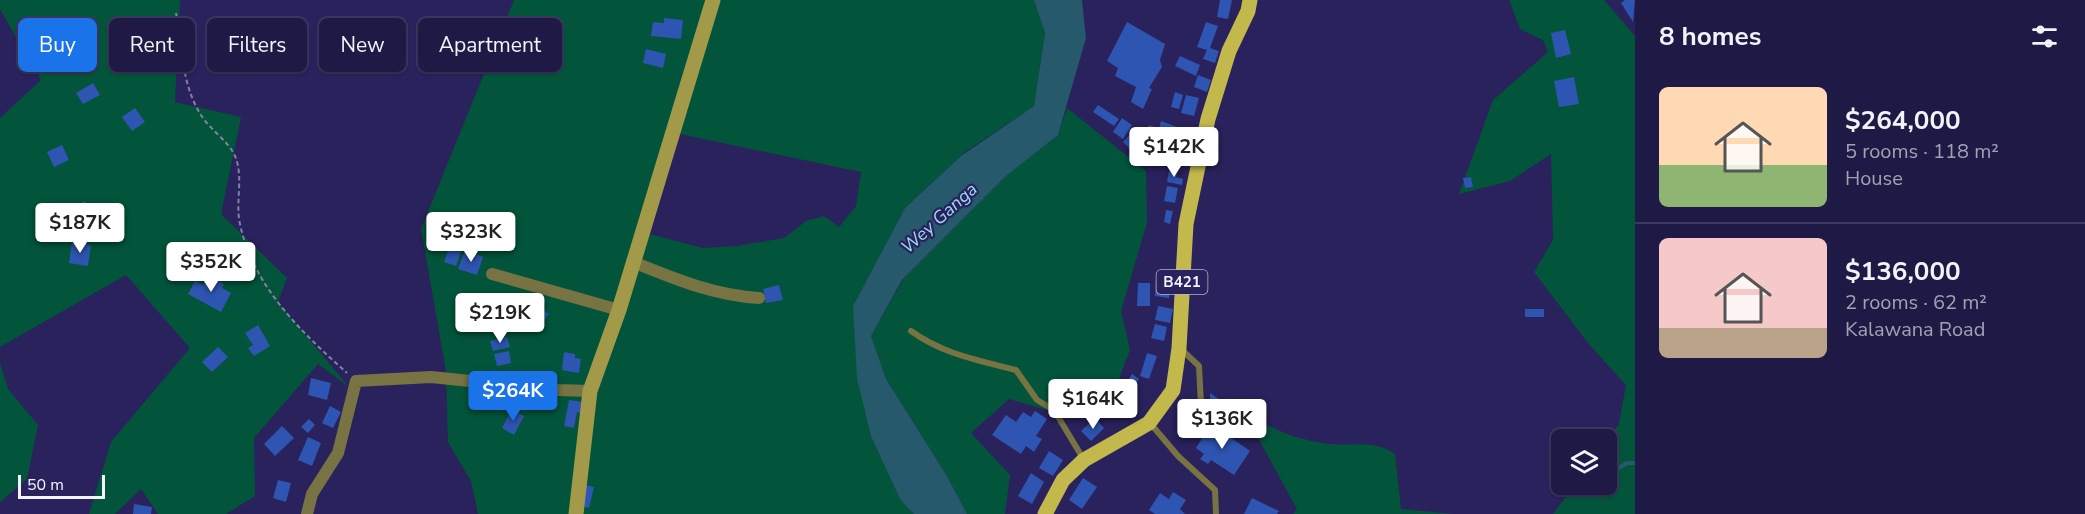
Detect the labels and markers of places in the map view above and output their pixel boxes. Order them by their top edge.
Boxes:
pin: $142K [1132,127,1216,178]
pin: $187K [38,203,122,254]
pin: $323K [429,212,513,263]
pin: $352K [169,242,253,293]
pin: $219K [458,293,542,344]
pin: $264K [471,371,555,422]
pin: $164K [1051,379,1135,430]
pin: $136K [1180,399,1264,450]

